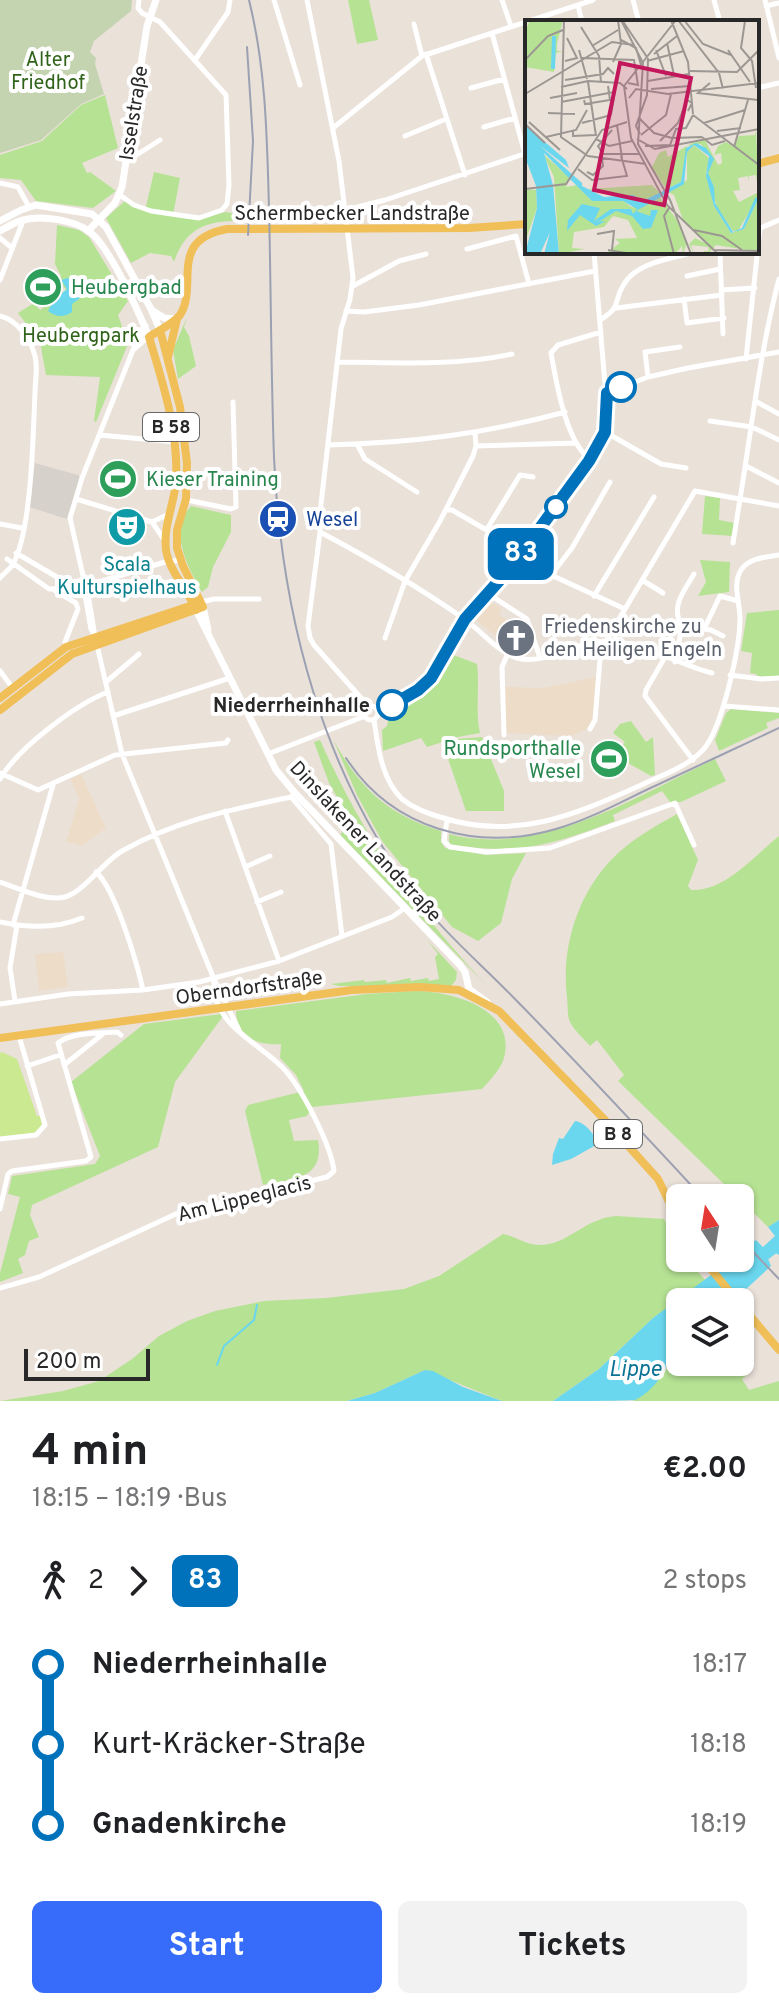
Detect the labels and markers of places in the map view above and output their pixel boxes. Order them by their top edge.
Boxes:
sports icon: Heubergbad [22,266,64,308]
place label: Heubergbad [71,276,182,302]
unlabelled marker [606,372,636,402]
sports icon: Kieser Training [97,458,139,500]
place label: Kieser Training [146,468,279,494]
unlabelled marker [545,496,567,518]
station icon: Wesel [257,498,299,540]
theatre icon: Scala Kulturspielhaus [106,506,148,548]
place label: Wesel [306,508,358,534]
place label: Scala Kulturspielhaus [57,553,197,602]
place label: Friedenskirche zu den Heiligen Engeln [544,615,722,664]
church icon: Friedenskirche zu den Heiligen Engeln [495,617,537,659]
marker: Niederrheinhalle [377,690,407,720]
place label: Niederrheinhalle [213,694,370,720]
place label: Rundsporthalle Wesel [443,737,581,786]
sports icon: Rundsporthalle Wesel [588,738,630,780]

